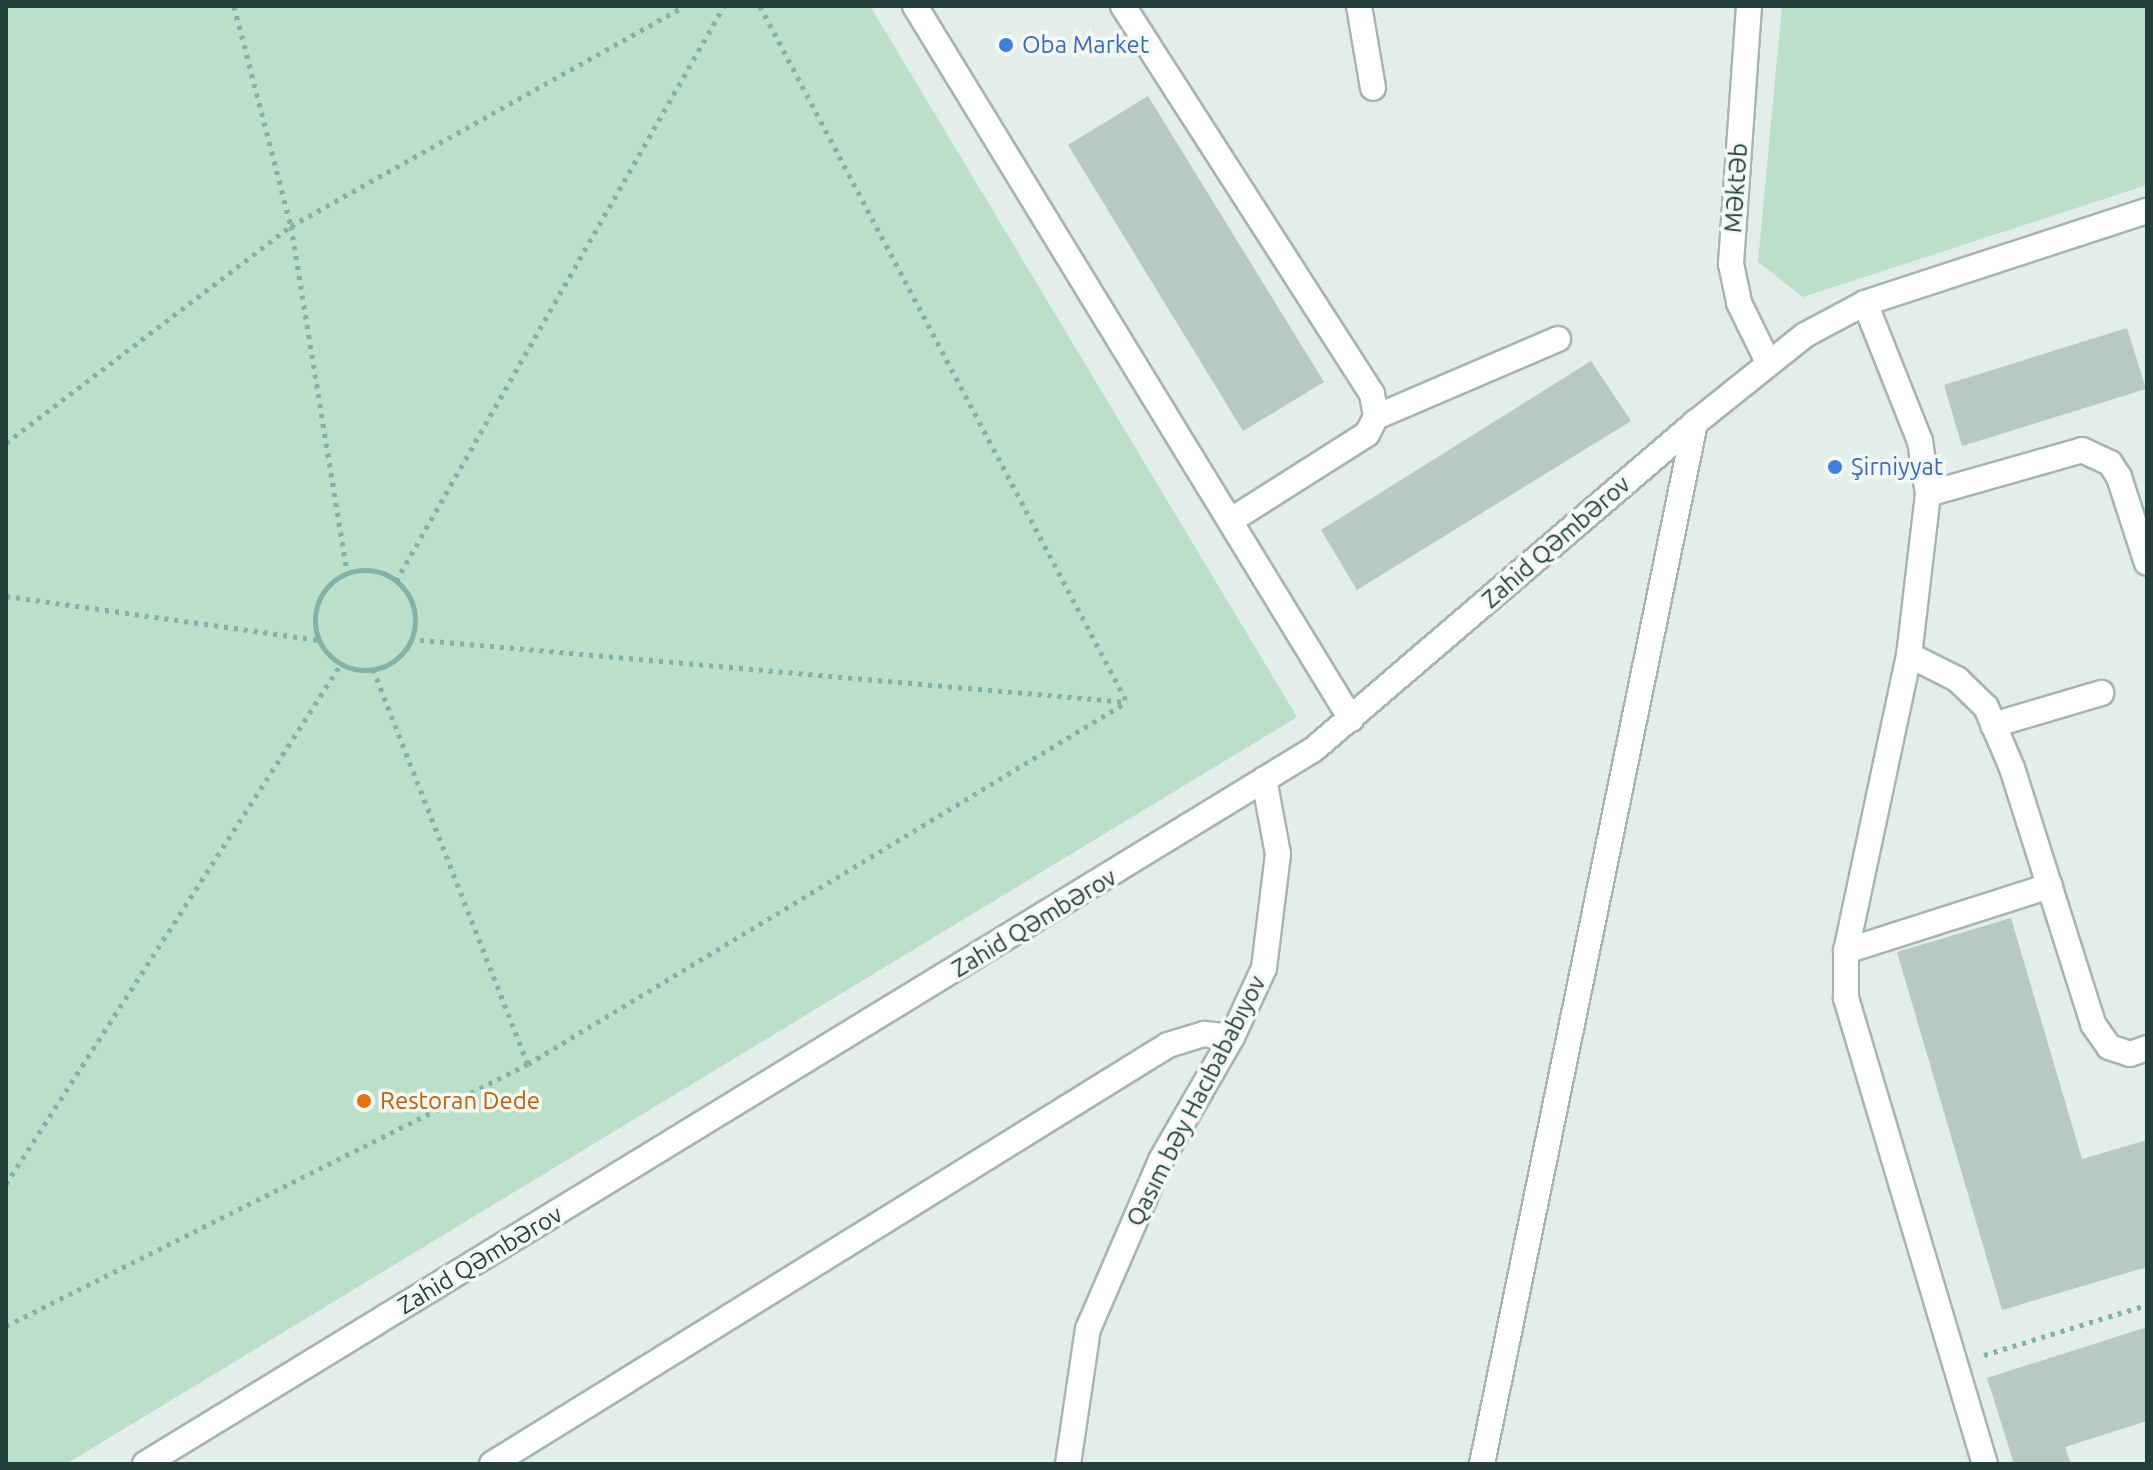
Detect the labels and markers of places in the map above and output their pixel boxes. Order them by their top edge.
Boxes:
place label: Oba Market [1022,31,1149,59]
marker: Oba Market [997,36,1015,54]
place label: Şirniyyat [1851,453,1943,481]
marker: Şirniyyat [1826,458,1844,476]
place label: Restoran Dede [380,1087,540,1115]
marker: Restoran Dede [355,1092,373,1110]

